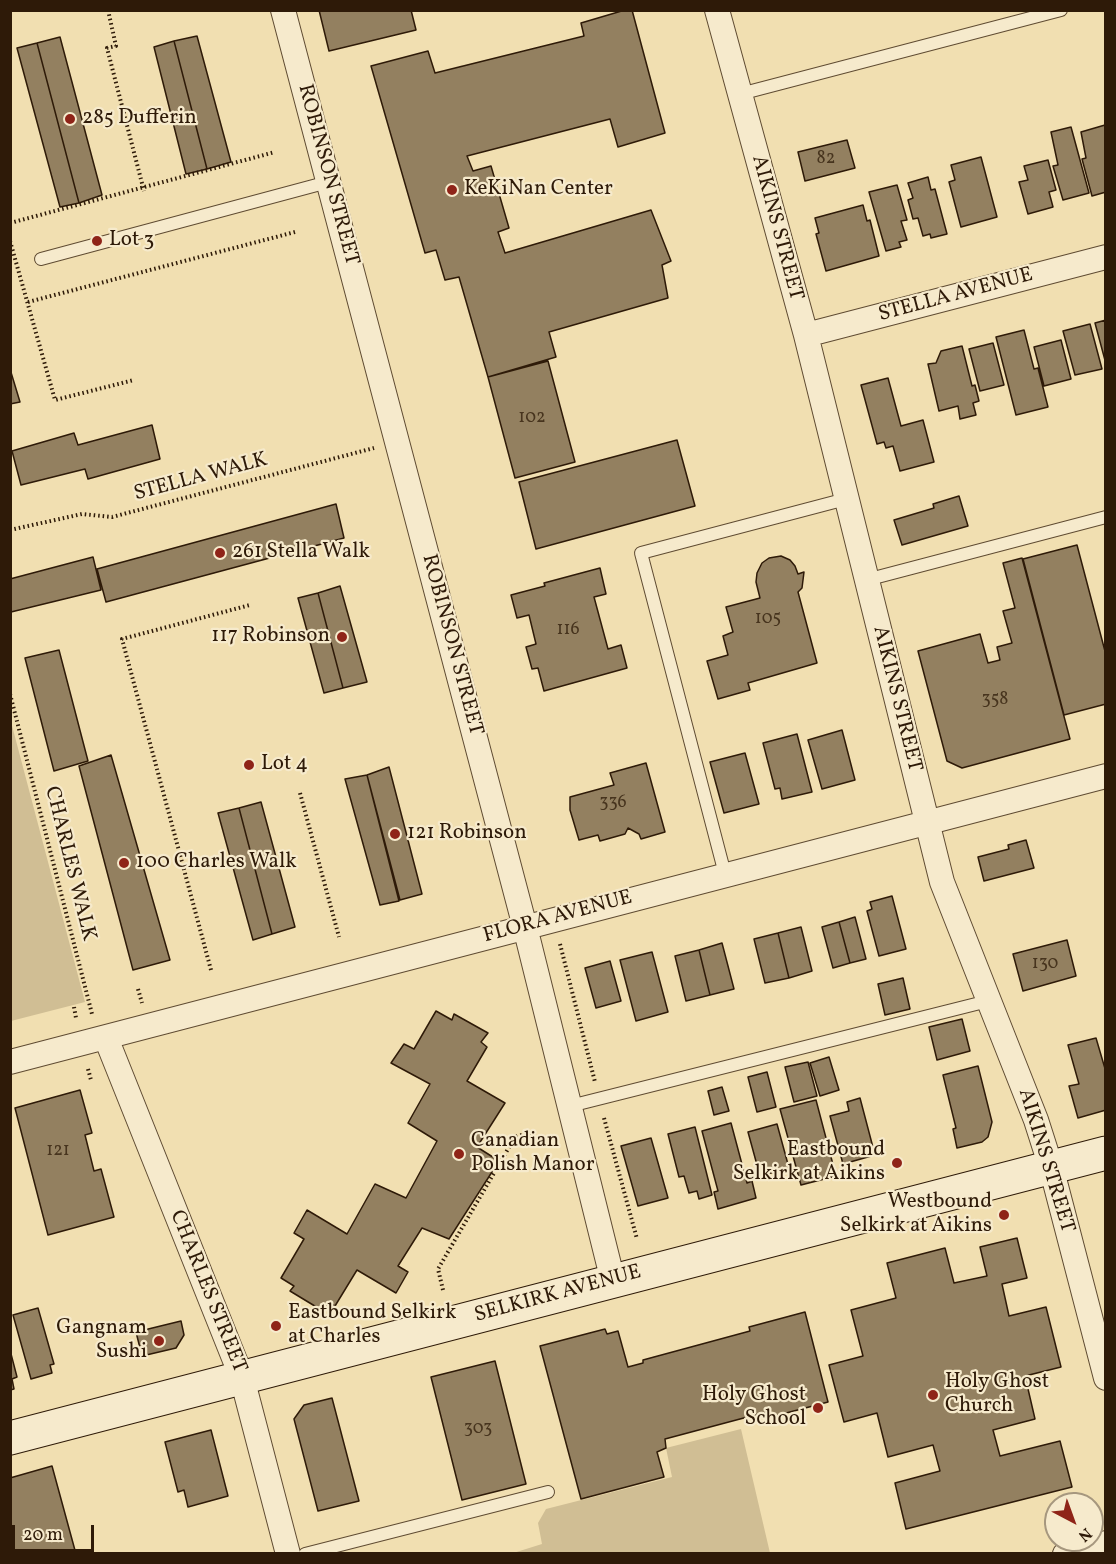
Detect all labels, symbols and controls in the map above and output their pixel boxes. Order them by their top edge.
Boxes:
street label: ROBINSON STREET [291,82,363,268]
place label: 285 Dufferin [82,106,197,132]
marker: 285 Dufferin [63,112,77,126]
house number: 82 [817,149,835,171]
street label: AIKINS STREET [745,153,807,303]
place label: KeKiNan Center [464,177,613,203]
marker: KeKiNan Center [445,183,459,197]
place label: Lot 3 [109,228,154,254]
marker: Lot 3 [90,234,104,248]
street label: STELLA AVENUE [876,263,1036,329]
house number: 102 [518,408,546,430]
street label: STELLA WALK [131,448,271,508]
place label: 261 Stella Walk [232,540,370,566]
marker: 261 Stella Walk [213,546,227,560]
street label: ROBINSON STREET [415,552,487,738]
house number: 105 [755,609,781,631]
house number: 116 [556,620,580,642]
place label: 117 Robinson [211,624,330,650]
street label: AIKINS STREET [866,624,926,774]
marker: 117 Robinson [335,630,349,644]
house number: 358 [981,690,1009,712]
place label: Lot 4 [261,752,308,778]
marker: Lot 4 [242,758,256,772]
street label: CHARLES WALK [38,784,100,944]
house number: 336 [599,793,627,815]
place label: 121 Robinson [407,821,527,847]
marker: 121 Robinson [388,827,402,841]
place label: 100 Charles Walk [136,850,297,876]
marker: 100 Charles Walk [117,856,131,870]
street label: FLORA AVENUE [481,886,635,950]
house number: 130 [1032,954,1058,976]
street label: AIKINS STREET [1011,1086,1079,1236]
place label: Canadian Polish Manor [471,1129,595,1179]
place label: Eastbound Selkirk at Aikins [733,1138,885,1188]
house number: 121 [46,1141,70,1163]
marker: Canadian Polish Manor [452,1147,466,1161]
marker: Eastbound Selkirk at Aikins [890,1156,904,1170]
place label: Westbound Selkirk at Aikins [840,1190,992,1240]
street label: CHARLES STREET [163,1207,251,1377]
marker: Westbound Selkirk at Aikins [997,1208,1011,1222]
street label: SELKIRK AVENUE [472,1261,644,1329]
place label: Eastbound Selkirk at Charles [288,1301,456,1351]
place label: Gangnam Sushi [56,1316,147,1366]
marker: Eastbound Selkirk at Charles [269,1319,283,1333]
marker: Gangnam Sushi [152,1334,166,1348]
place label: Holy Ghost Church [945,1370,1049,1420]
place label: Holy Ghost School [702,1383,806,1433]
marker: Holy Ghost Church [926,1388,940,1402]
marker: Holy Ghost School [811,1401,825,1415]
house number: 303 [464,1419,492,1441]
north arrow [1044,1492,1104,1552]
scale bar [15,1513,98,1551]
text: N [1073,1522,1096,1546]
text: 20 m [23,1523,63,1548]

